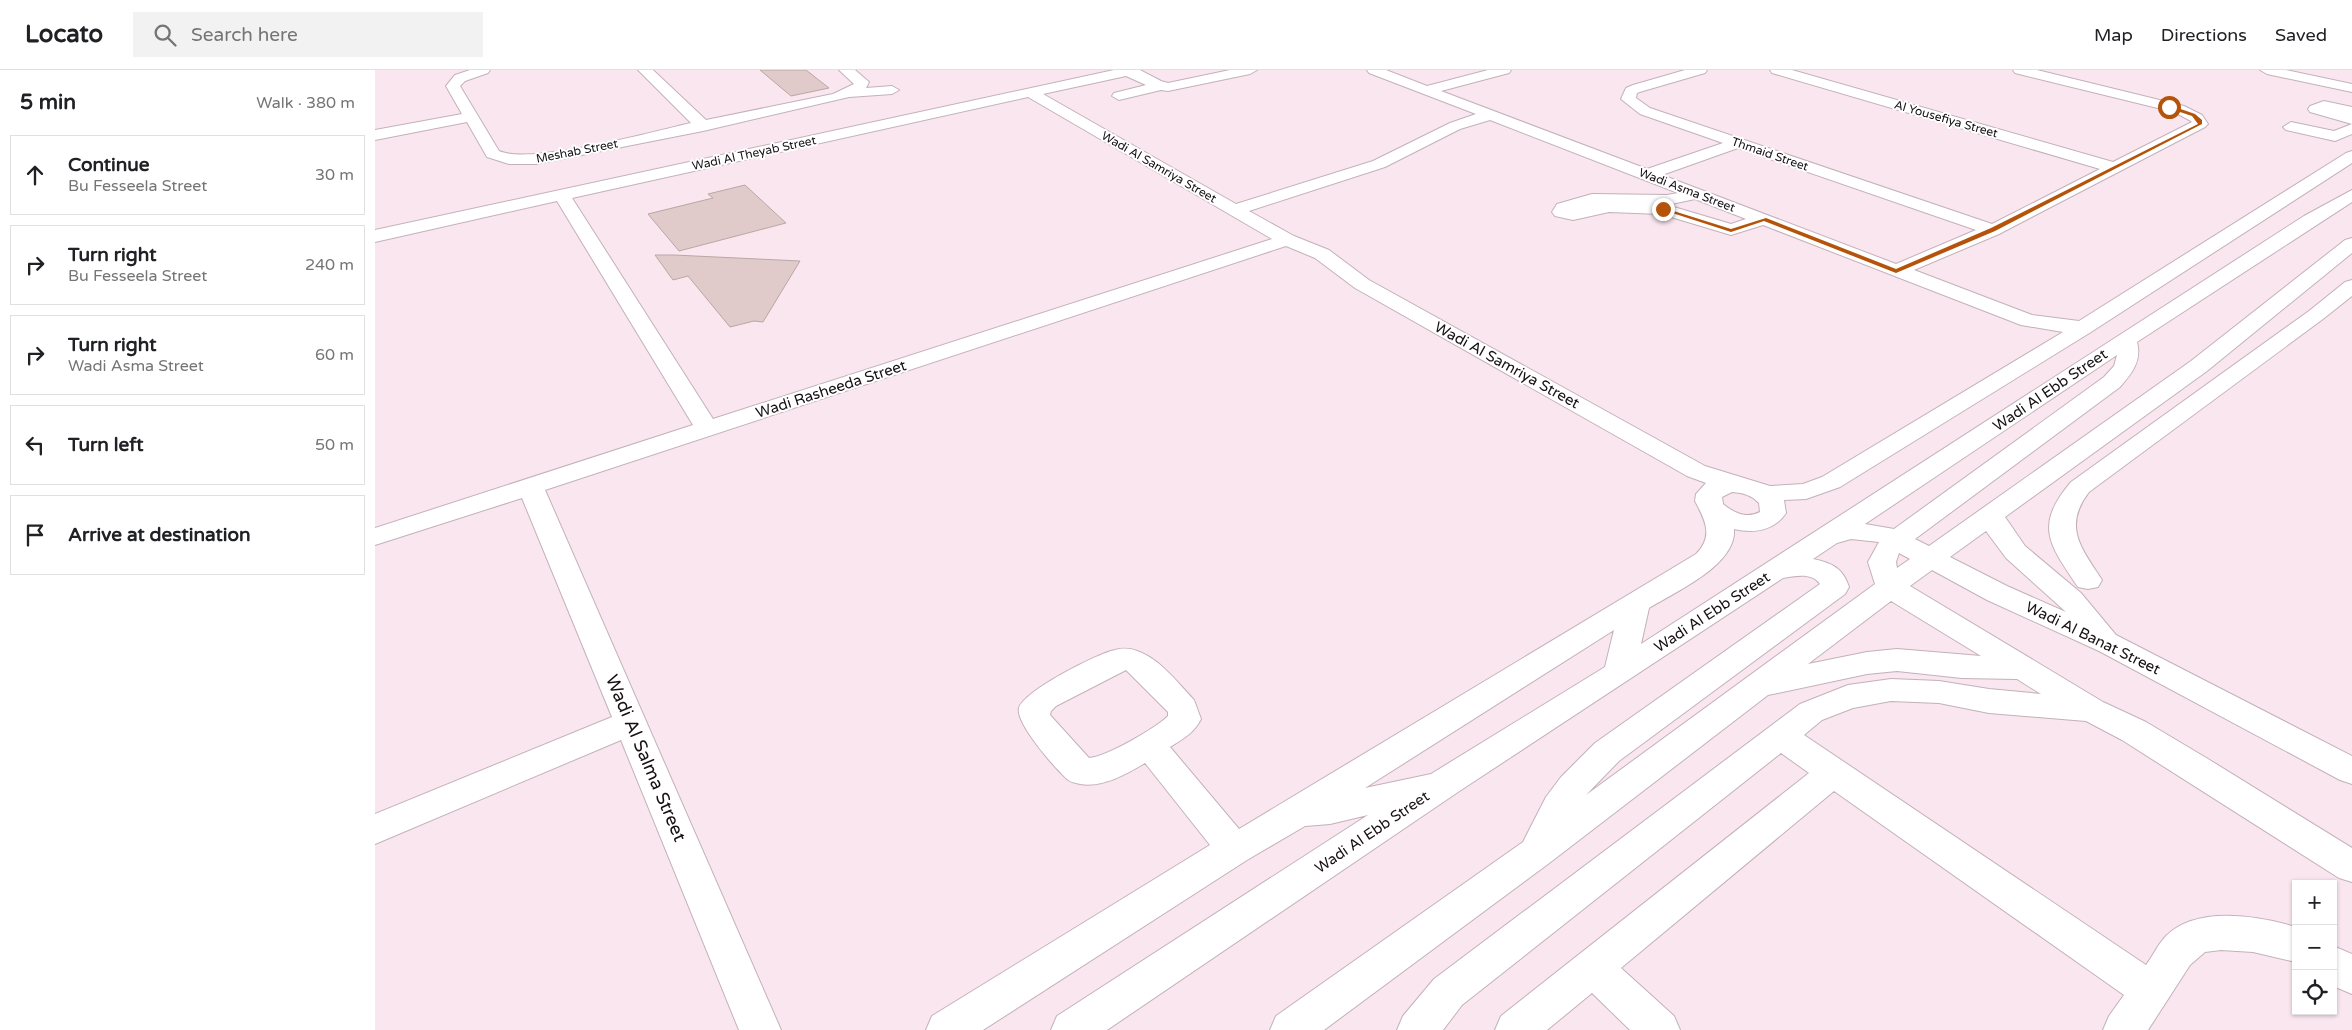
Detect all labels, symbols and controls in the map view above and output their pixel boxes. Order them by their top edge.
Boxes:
search box [133,12,483,57]
text: Locato [25,20,103,49]
icon: search [151,21,179,49]
text: Search here [191,24,298,46]
text: Map [2094,24,2133,46]
text: Directions [2161,24,2247,46]
text: Saved [2275,24,2327,46]
text: 5 min [20,90,76,115]
text: Walk · 380 m [256,93,355,113]
route start [2158,96,2181,119]
street label: Al Yousefiya Street [1893,98,2000,141]
street label: Wadi Al Samriya Street [1099,128,1219,206]
street label: Wadi Al Theyab Street [691,133,818,173]
street label: Thmaid Street [1730,134,1811,174]
street label: Meshab Street [535,136,619,166]
text: Continue [68,154,150,176]
icon: ahead [21,161,49,189]
text: 30 m [315,165,354,185]
street label: Wadi Asma Street [1637,165,1737,215]
text: Bu Fesseela Street [68,176,207,196]
route end [1652,198,1675,221]
text: Turn right [68,244,156,266]
icon: right [21,251,49,279]
text: 240 m [305,255,354,275]
text: Bu Fesseela Street [68,266,207,286]
street label: Wadi Al Samriya Street [1431,318,1583,412]
text: Turn right [68,334,156,356]
icon: right [21,341,49,369]
text: 60 m [315,345,354,365]
street label: Wadi Al Ebb Street [1989,345,2111,435]
text: Wadi Asma Street [68,356,204,376]
street label: Wadi Rasheeda Street [753,356,909,422]
icon: left [21,431,49,459]
text: Turn left [68,434,144,456]
text: 50 m [315,435,354,455]
icon: arrive [21,521,49,549]
text: Arrive at destination [68,524,251,546]
street label: Wadi Al Ebb Street [1651,568,1773,656]
street label: Wadi Al Banat Street [2023,598,2163,679]
street label: Wadi Al Salma Street [601,671,691,845]
street label: Wadi Al Ebb Street [1311,787,1433,877]
map controls [2292,880,2337,1015]
button: + [2292,880,2337,925]
button: − [2292,925,2337,970]
button: locate [2292,970,2337,1015]

